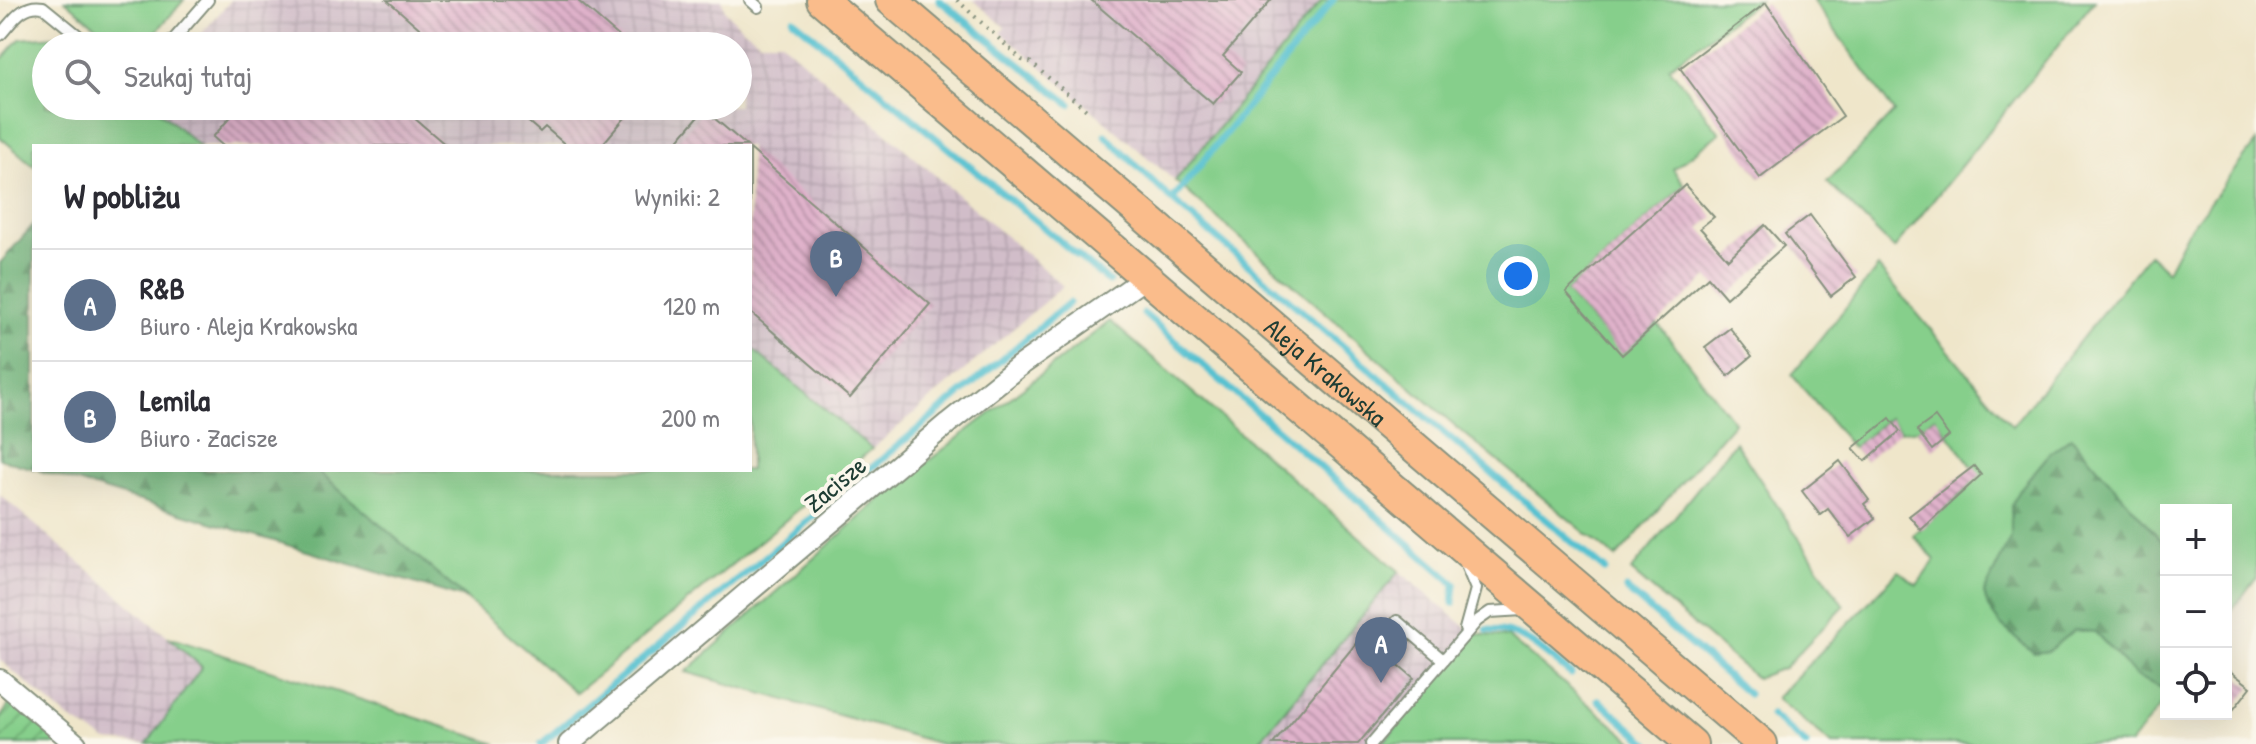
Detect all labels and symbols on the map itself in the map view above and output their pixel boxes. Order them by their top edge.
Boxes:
pin: B [810,231,862,297]
your location [1498,256,1538,296]
street label: Aleja Krakowska [1257,309,1395,434]
street label: Zacisze [797,448,873,520]
pin: A [1355,617,1407,683]

